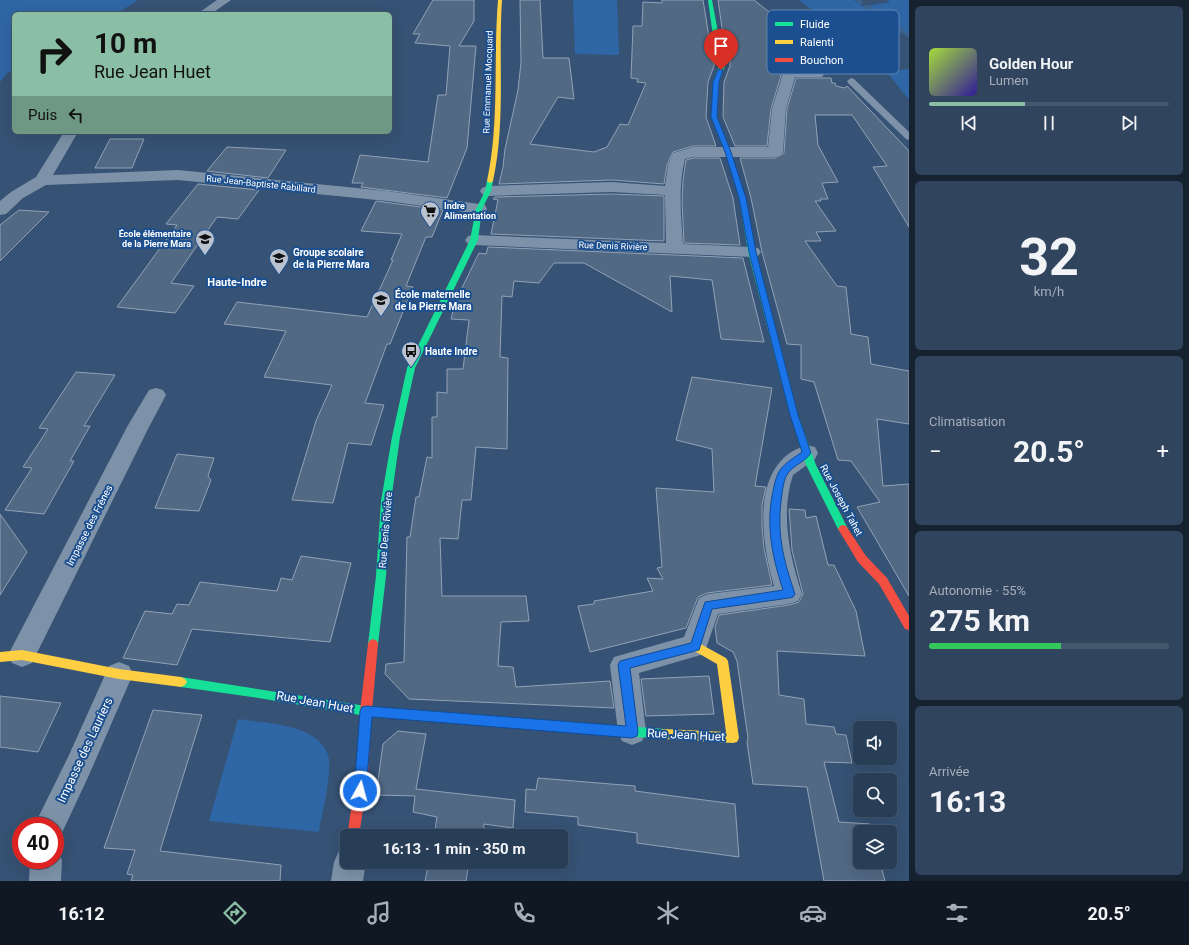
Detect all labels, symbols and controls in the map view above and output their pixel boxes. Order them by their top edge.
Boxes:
legend [767,10,899,74]
text: Fluide [800,18,830,31]
text: 10 m [94,27,157,60]
icon: right [28,28,80,80]
pin [704,29,738,70]
street label: Rue Emmanuel Mocquard [481,30,495,134]
icon: arrive [710,35,732,57]
text: Ralenti [800,36,834,49]
text: Bouchon [800,54,843,67]
text: Golden Hour [989,55,1073,73]
text: Rue Jean Huet [94,61,211,82]
text: Lumen [989,73,1028,88]
icon: left [65,104,87,126]
text: Puis [28,106,57,124]
icon: previous [958,112,980,134]
icon: pause [1038,112,1060,134]
icon: next [1118,112,1140,134]
street label: Rue Jean-Baptiste Rabillard [206,173,316,195]
supermarket icon: Indre Alimentation [419,200,441,228]
place label: Indre Alimentation [444,201,496,221]
text: 32 [1019,227,1079,288]
place label: École élémentaire de la Pierre Mara [119,228,191,249]
school or university icon: École élémentaire de la Pierre Mara [194,228,216,256]
street label: Rue Denis Rivière [578,240,648,252]
school or university icon: Groupe scolaire de la Pierre Mara [268,247,290,275]
place label: Groupe scolaire de la Pierre Mara [293,247,370,270]
district label: Haute-Indre [207,276,267,289]
text: km/h [1034,284,1064,299]
place label: École maternelle de la Pierre Mara [395,288,472,312]
school or university icon: École maternelle de la Pierre Mara [370,289,392,317]
bus stop icon: Haute Indre [400,340,422,368]
place label: Haute Indre [425,346,478,357]
text: Climatisation [929,414,1005,429]
text: 20.5° [1013,434,1085,469]
text: − [929,439,942,464]
text: + [1157,439,1169,464]
street label: Rue Joseph Tahet [818,463,865,538]
street label: Impasse des Frênes [64,483,115,567]
street label: Rue Denis Rivière [377,491,394,569]
text: Autonomie · 55% [929,583,1026,598]
text: 275 km [929,603,1030,638]
street label: Rue Jean Huet [275,688,355,716]
street label: Impasse des Lauriers [55,695,115,805]
map controls [853,721,897,869]
button: sound [853,721,897,765]
street label: Rue Jean Huet [647,726,725,744]
text: Arrivée [929,764,969,779]
position arrow [339,770,381,812]
button: search [853,773,897,817]
text: 16:13 [929,784,1006,819]
speed limit sign: 40 [12,817,64,869]
button: layers [853,825,897,869]
text: 16:13 · 1 min · 350 m [383,840,525,858]
icon: directions [221,899,249,927]
icon: music [365,899,393,927]
icon: phone [510,899,538,927]
icon: climate [654,899,682,927]
icon: car [799,899,827,927]
icon: filters [943,899,971,927]
text: 16:12 [58,903,105,924]
text: 20.5° [1088,903,1131,924]

